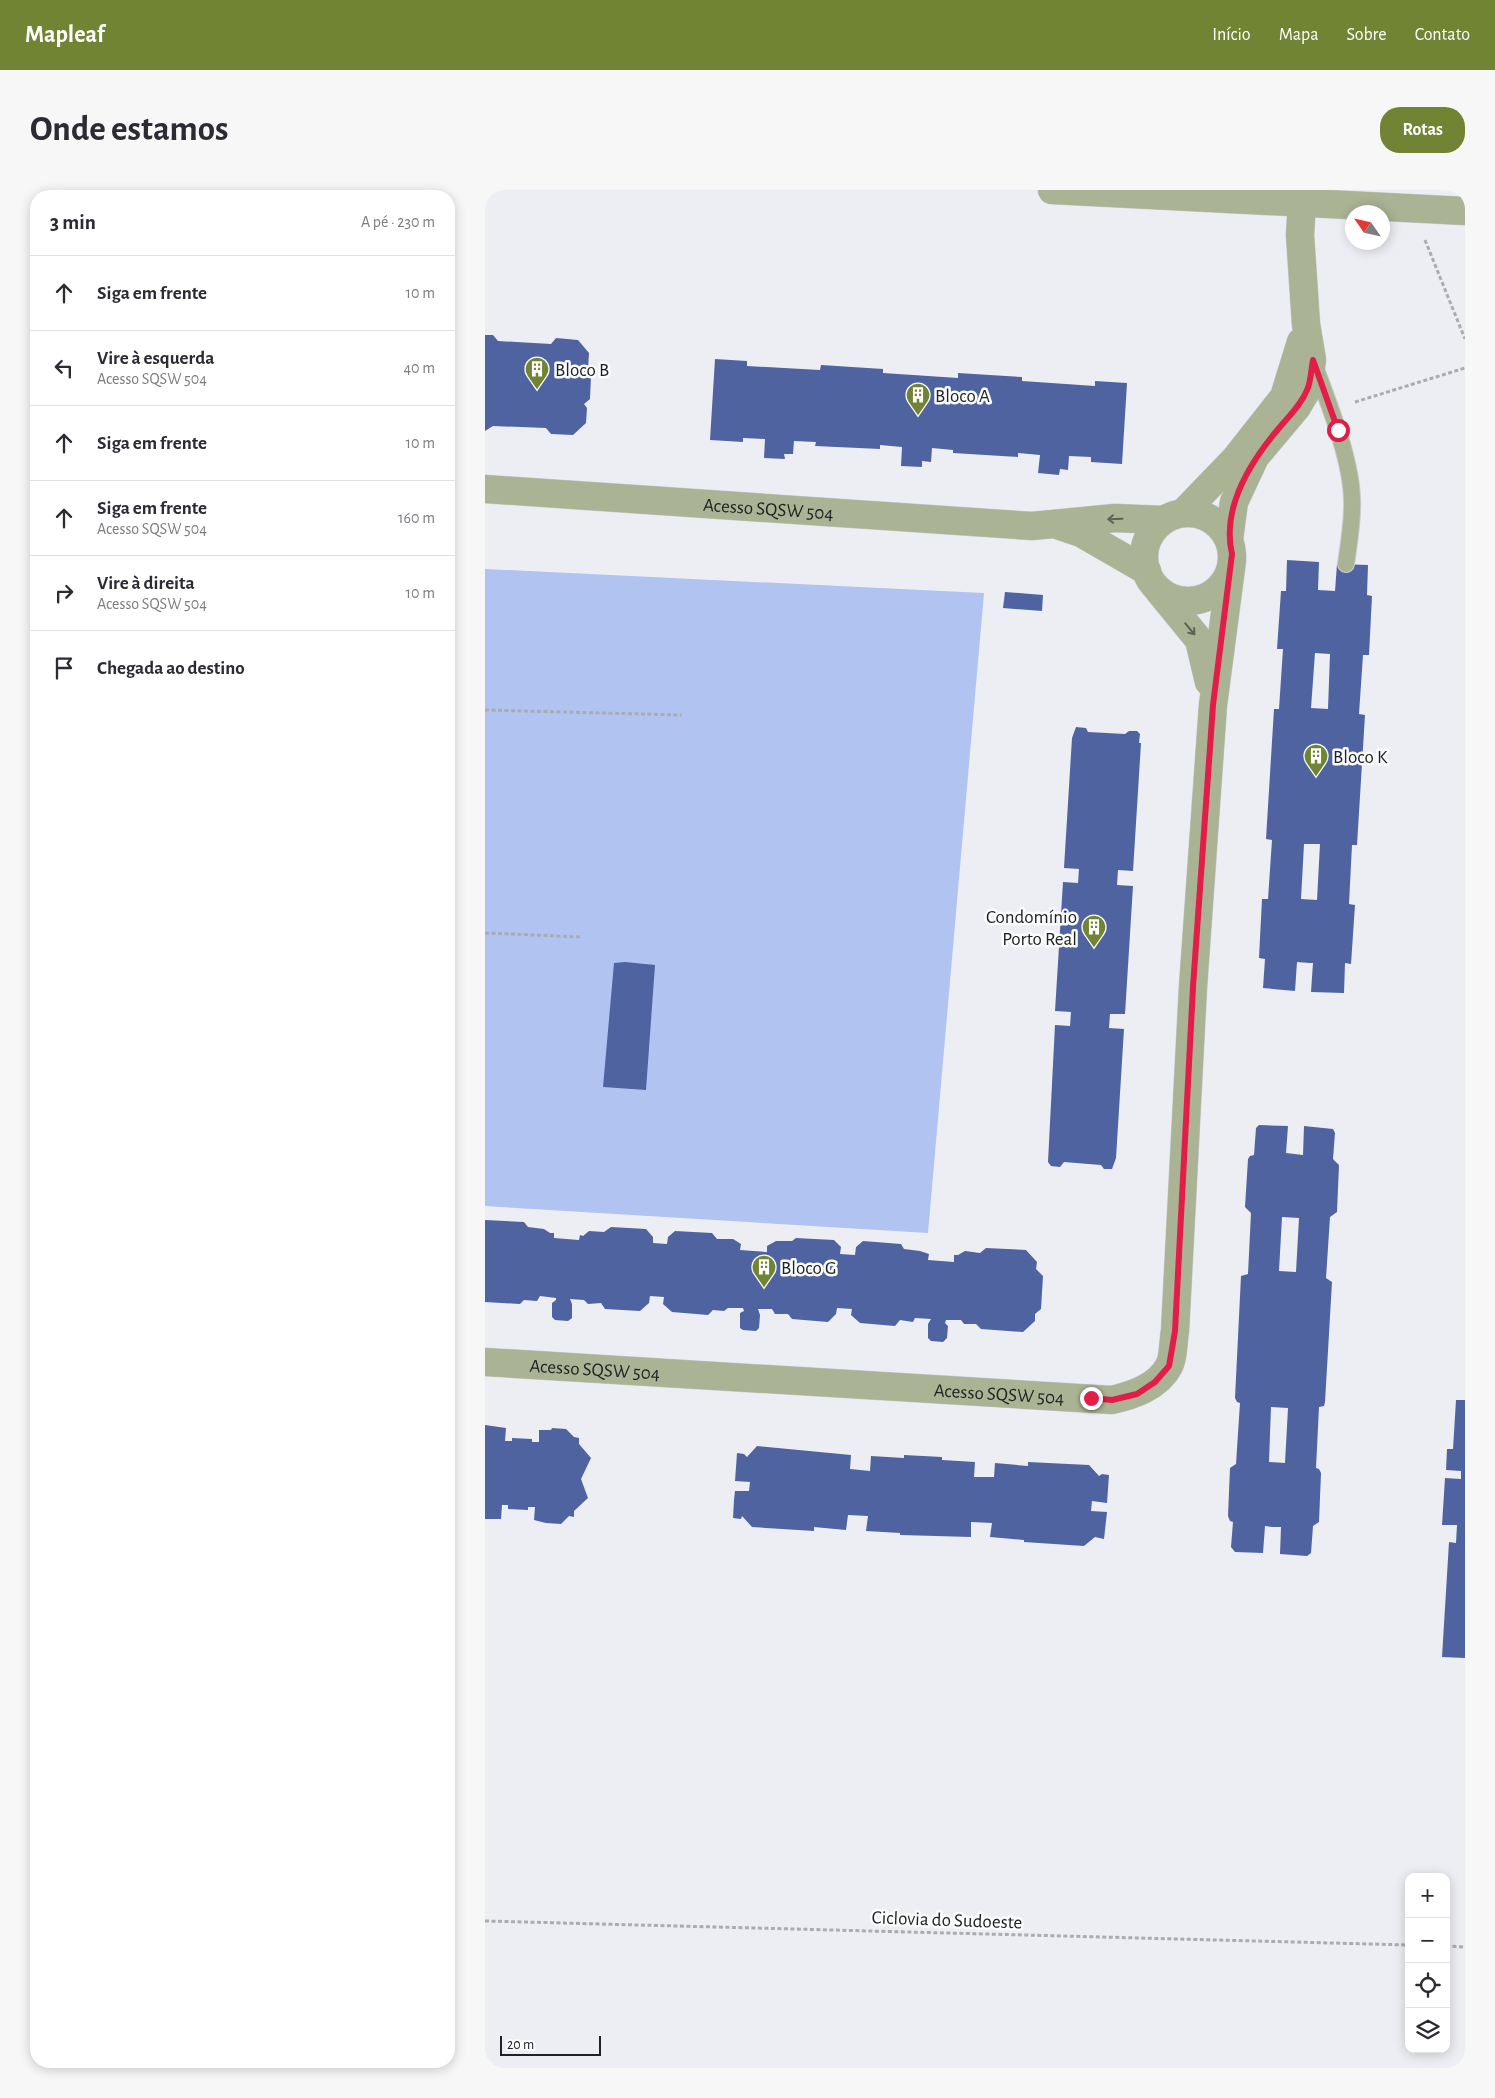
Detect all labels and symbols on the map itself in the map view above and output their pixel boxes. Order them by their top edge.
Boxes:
north arrow [1345,205,1390,250]
building icon: Bloco B [524,356,550,390]
place label: Bloco B [555,361,609,380]
building icon: Bloco A [905,382,931,416]
place label: Bloco A [935,387,990,406]
route start [1327,419,1350,442]
street label: Acesso SQSW 504 [702,496,834,524]
one-way arrow [1107,514,1123,523]
one-way arrow [1184,622,1195,635]
building icon: Bloco K [1303,743,1329,777]
place label: Bloco K [1333,748,1388,767]
place label: Condomínio Porto Real [986,908,1077,949]
building icon: Condomínio Porto Real [1081,914,1107,948]
building icon: Bloco G [751,1254,777,1288]
place label: Bloco G [781,1259,836,1278]
street label: Acesso SQSW 504 [529,1357,660,1384]
street label: Acesso SQSW 504 [933,1381,1065,1408]
route end [1080,1387,1103,1410]
street label: Ciclovia do Sudoeste [871,1908,1023,1933]
scale bar [500,2033,601,2056]

